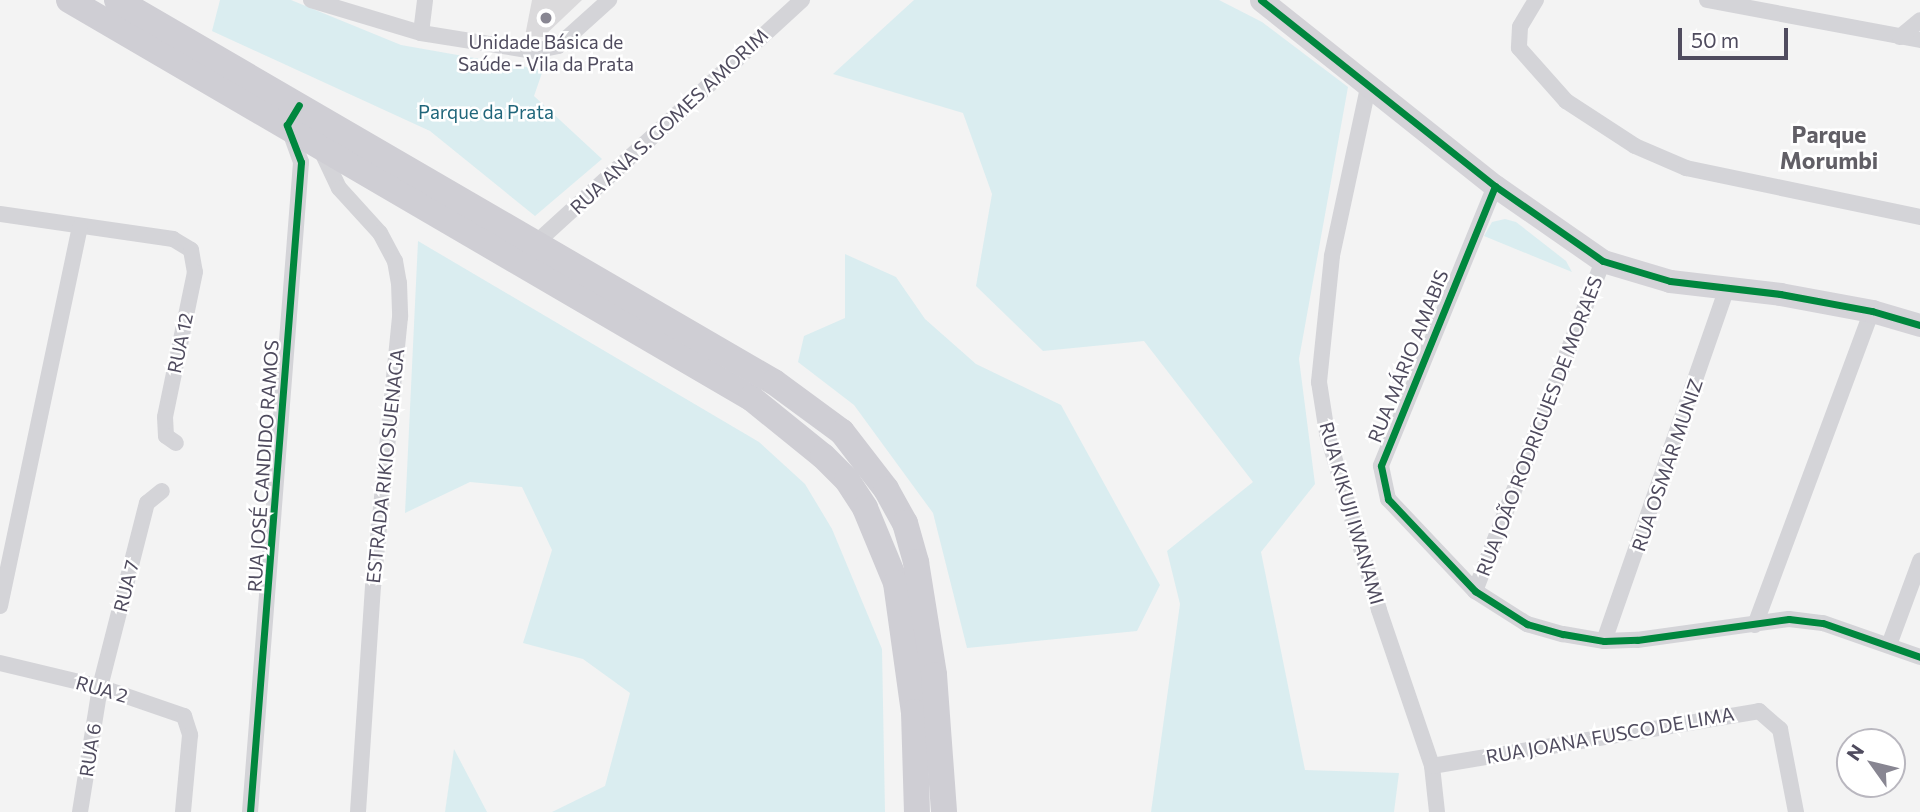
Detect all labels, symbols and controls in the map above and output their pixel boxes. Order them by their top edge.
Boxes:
marker: Unidade Básica de Saúde - Vila da Prata [536,8,556,28]
scale bar [1682,14,1792,58]
street label: RUA ANA S. GOMES AMORIM [565,23,773,219]
text: 50 m [1691,27,1739,52]
place label: Unidade Básica de Saúde - Vila da Prata [458,31,634,75]
park label: Parque da Prata [418,101,554,123]
district label: Parque Morumbi [1780,120,1878,174]
street label: RUA MÁRIO AMABIS [1363,266,1453,446]
street label: RUA JOÃO RODRIGUES DE MORAES [1471,273,1607,579]
street label: RUA 12 [163,311,197,375]
street label: RUA JOSÉ CANDIDO RAMOS [243,339,283,593]
street label: ESTRADA RIKIO SUENAGA [361,348,409,584]
street label: RUA OSMAR MUNIZ [1627,376,1707,554]
street label: RUA KIKUJI IWANAMI [1315,419,1389,607]
street label: RUA 7 [109,558,143,614]
street label: RUA 2 [73,671,131,707]
street label: RUA JOANA FUSCO DE LIMA [1484,702,1736,768]
street label: RUA 6 [75,722,105,778]
north arrow [1836,728,1906,798]
text: N [1841,740,1868,764]

